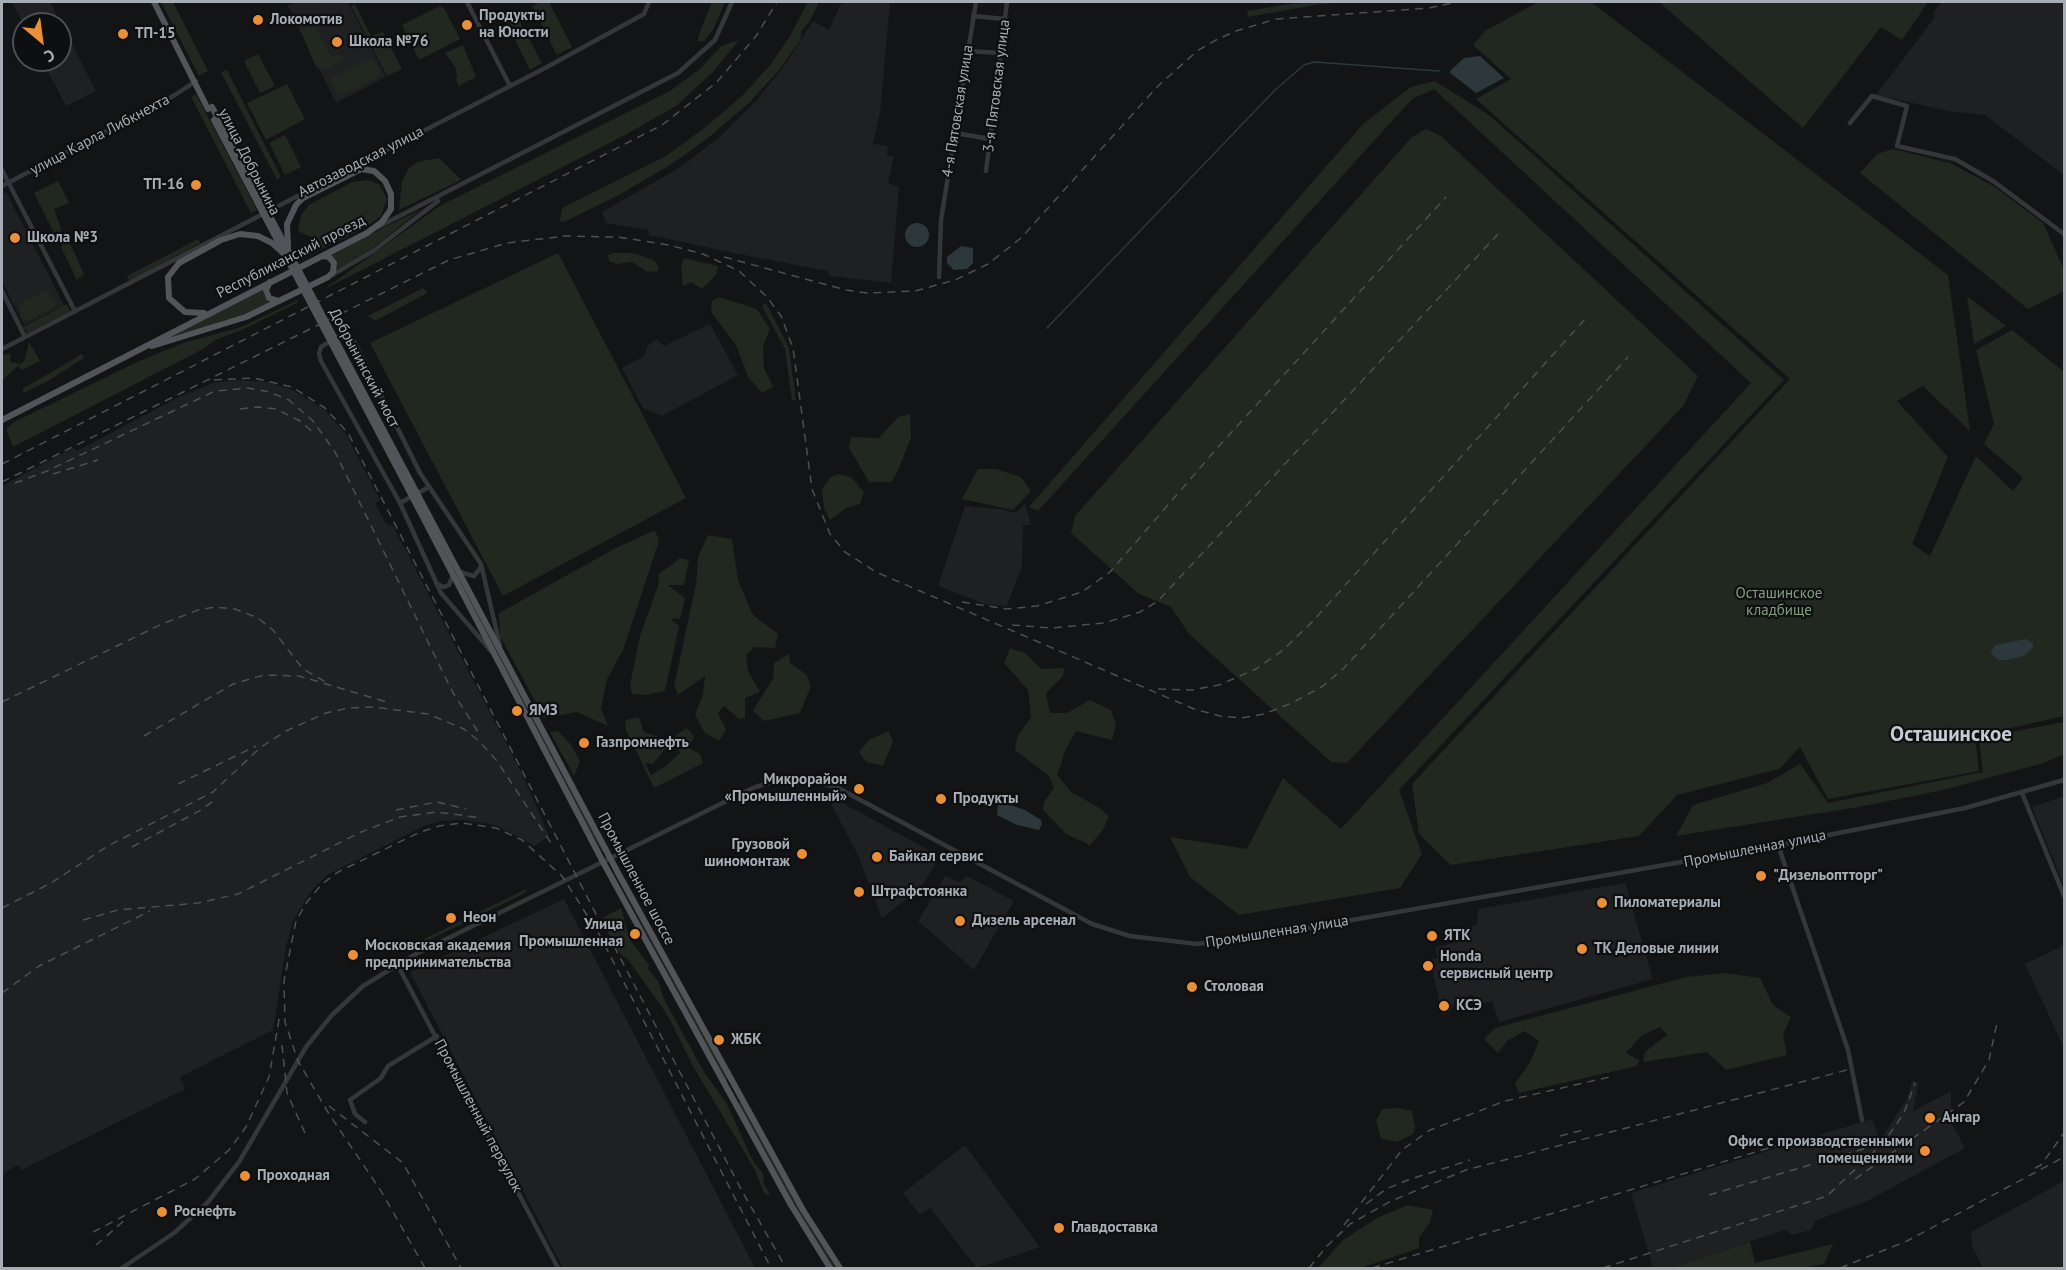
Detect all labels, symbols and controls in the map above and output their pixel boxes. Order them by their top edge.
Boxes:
place label: Продукты на Юности [479,7,549,42]
place label: Локомотив [270,11,343,29]
north arrow [12,12,72,72]
marker: Локомотив [251,13,265,27]
marker: Продукты на Юности [460,18,474,32]
street label: 3-я Пятовская улица [980,19,1014,153]
place label: ТП-15 [135,25,176,43]
marker: ТП-15 [116,27,130,41]
place label: Школа №76 [349,33,428,51]
marker: Школа №76 [330,35,344,49]
street label: 4-я Пятовская улица [939,44,977,178]
text: С [41,45,59,67]
street label: улица Карла Либкнехта [27,91,173,179]
street label: улица Добрынина [214,105,284,219]
street label: Автозаводская улица [295,123,427,201]
place label: ТП-16 [143,176,184,194]
marker: ТП-16 [189,178,203,192]
street label: Республиканский проезд [214,212,368,302]
place label: Школа №3 [27,229,98,247]
marker: Школа №3 [8,231,22,245]
street label: Добрынинский мост [325,305,403,431]
park label: Осташинское кладбище [1736,585,1822,620]
place label: ЯМЗ [529,702,558,720]
marker: ЯМЗ [510,704,524,718]
district label: Осташинское [1890,722,2012,748]
place label: Газпромнефть [596,734,689,752]
marker: Газпромнефть [577,736,591,750]
place label: Микрорайон «Промышленный» [725,771,847,806]
marker: Микрорайон «Промышленный» [852,782,866,796]
place label: Продукты [953,790,1019,808]
marker: Продукты [934,792,948,806]
street label: Промышленное шоссе [593,810,679,948]
street label: Промышленная улица [1682,826,1828,872]
place label: Грузовой шиномонтаж [704,836,790,871]
marker: Грузовой шиномонтаж [795,847,809,861]
place label: Байкал сервис [889,848,984,866]
marker: Байкал сервис [870,850,884,864]
place label: "Дизельоптторг" [1773,867,1883,885]
marker: "Дизельоптторг" [1754,869,1768,883]
place label: Штрафстоянка [871,883,967,901]
marker: Штрафстоянка [852,885,866,899]
place label: Пиломатериалы [1614,894,1721,912]
marker: Пиломатериалы [1595,896,1609,910]
place label: Неон [463,909,496,927]
marker: Неон [444,911,458,925]
place label: Дизель арсенал [972,912,1076,930]
street label: Промышленная улица [1204,912,1350,952]
marker: Дизель арсенал [953,914,967,928]
place label: Улица Промышленная [519,916,623,951]
marker: Улица Промышленная [628,927,642,941]
place label: ЯТК [1444,927,1471,945]
marker: ЯТК [1425,929,1439,943]
place label: Московская академия предпринимательства [365,937,511,972]
place label: ТК Деловые линии [1594,940,1719,958]
marker: ТК Деловые линии [1575,942,1589,956]
marker: Московская академия предпринимательства [346,948,360,962]
place label: Honda сервисный центр [1440,948,1553,983]
marker: Honda сервисный центр [1421,959,1435,973]
place label: Столовая [1204,978,1264,996]
marker: Столовая [1185,980,1199,994]
place label: КСЭ [1456,997,1482,1015]
marker: КСЭ [1437,999,1451,1013]
place label: ЖБК [731,1031,761,1049]
marker: ЖБК [712,1033,726,1047]
street label: Промышленный переулок [430,1036,526,1196]
place label: Ангар [1942,1109,1980,1127]
marker: Ангар [1923,1111,1937,1125]
place label: Офис с производственными помещениями [1728,1133,1913,1168]
marker: Офис с производственными помещениями [1918,1144,1932,1158]
place label: Проходная [257,1167,330,1185]
marker: Проходная [238,1169,252,1183]
place label: Роснефть [174,1203,236,1221]
marker: Роснефть [155,1205,169,1219]
place label: Главдоставка [1071,1219,1158,1237]
marker: Главдоставка [1052,1221,1066,1235]

